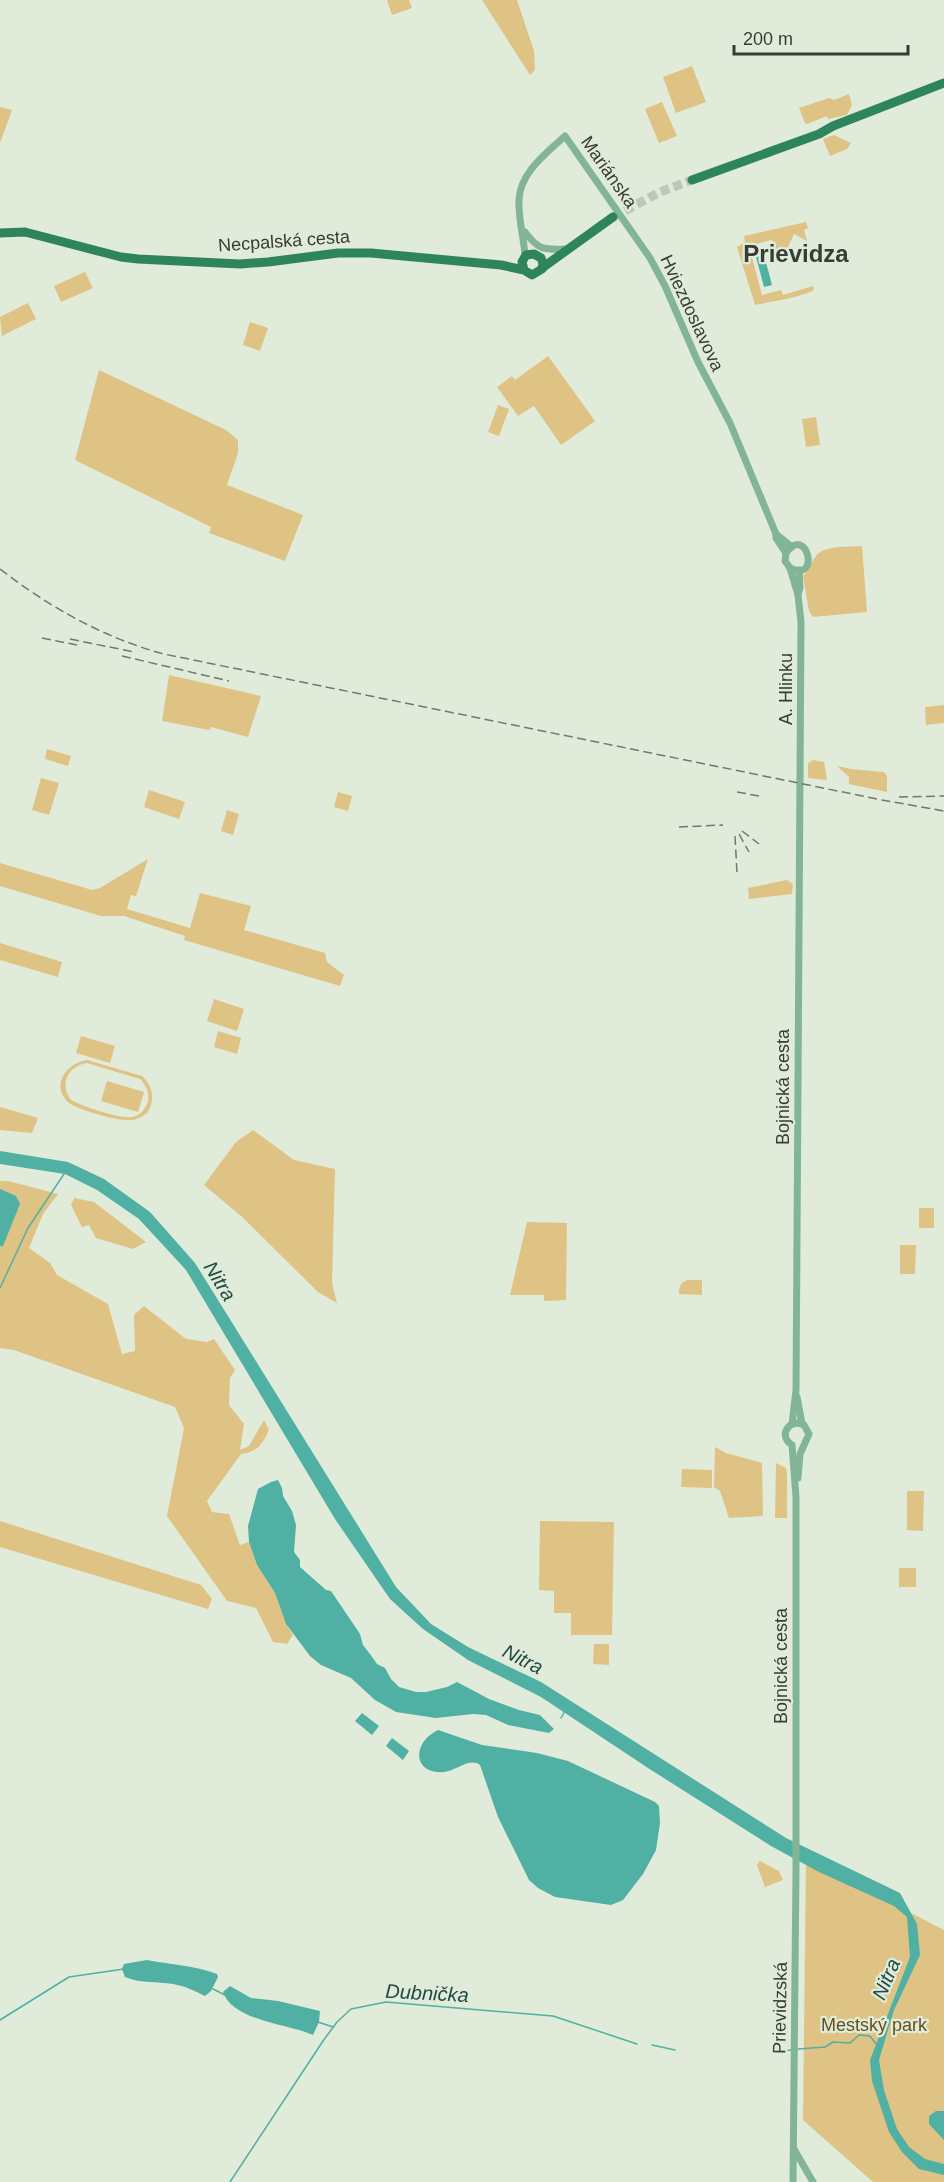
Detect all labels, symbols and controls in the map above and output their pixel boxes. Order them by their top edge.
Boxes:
scale bar [734,18,908,56]
text: 200 m [743,29,793,49]
street label: Mariánska [577,132,642,213]
street label: Necpalská cesta [217,226,352,256]
district label: Prievidza [743,240,849,267]
street label: Hviezdoslavova [656,252,728,375]
street label: A. Hlinku [776,653,796,725]
street label: Bojnická cesta [773,1028,793,1145]
water label: Nitra [199,1257,241,1305]
street label: Bojnická cesta [771,1607,791,1724]
water label: Nitra [499,1640,547,1678]
water label: Nitra [868,1955,904,2003]
street label: Prievidzská [769,1961,791,2054]
water label: Dubnička [385,1980,469,2006]
park label: Mestský park [821,2015,928,2035]

